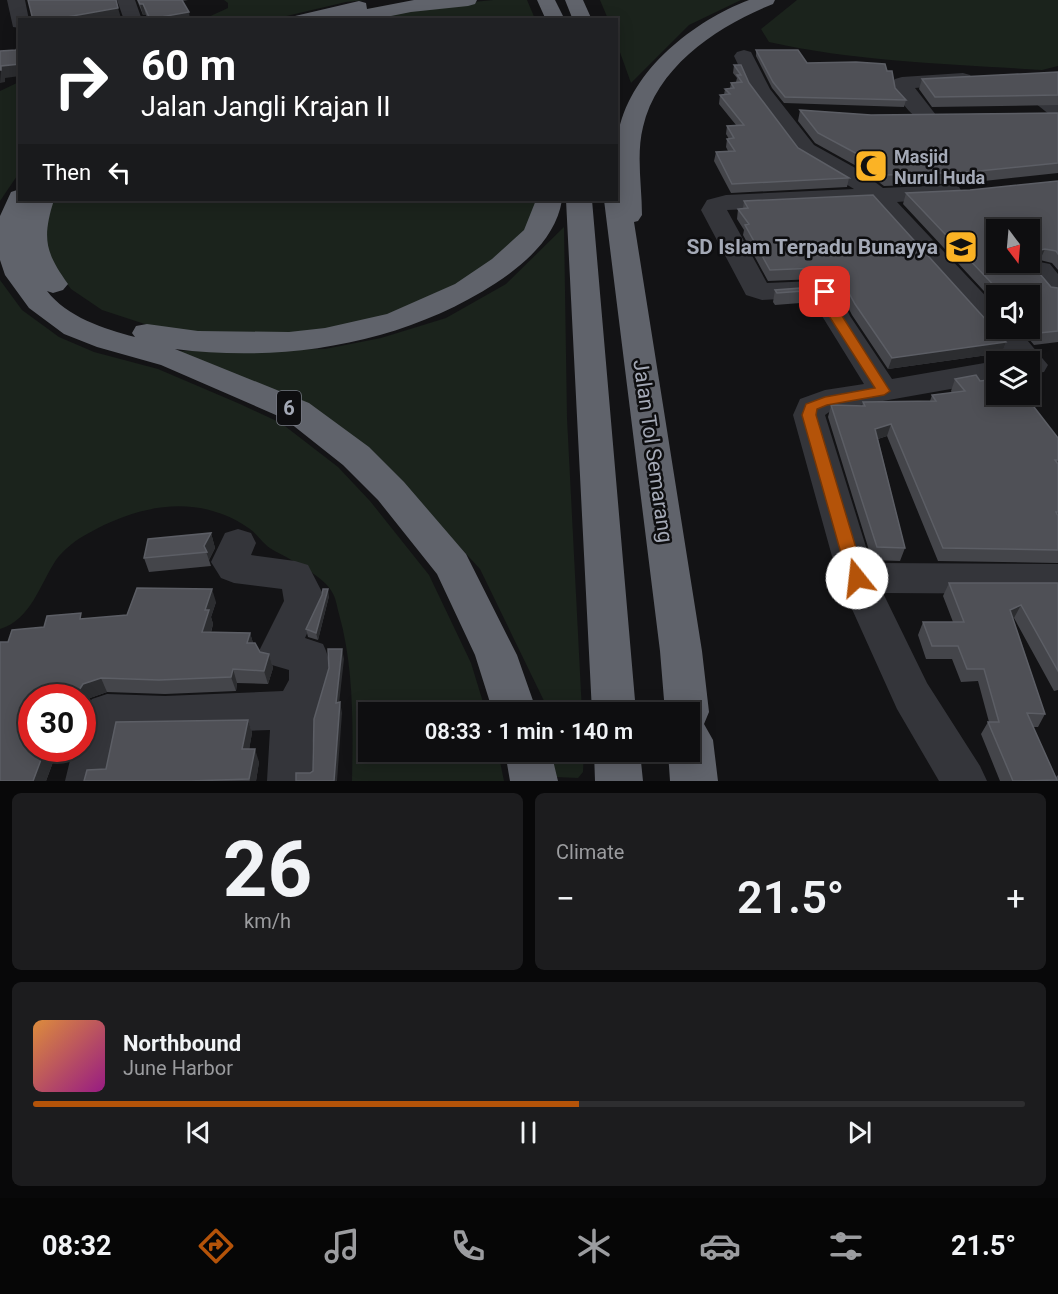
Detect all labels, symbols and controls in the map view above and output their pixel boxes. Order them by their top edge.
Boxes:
text: 60 m [141,41,236,90]
icon: right [42,42,120,120]
text: Jalan Jangli Krajan II [141,91,391,123]
place label: Masjid Nurul Huda [894,146,986,188]
mosque icon: Masjid Nurul Huda [853,148,889,184]
icon: left [103,156,136,189]
text: Then [42,160,91,185]
north arrow [986,219,1040,273]
map controls [986,219,1040,405]
school or university icon: SD Islam Terpadu Bunayya [943,229,979,265]
place label: SD Islam Terpadu Bunayya [686,235,938,259]
pin [799,266,850,317]
icon: arrive [808,275,841,308]
button: sound [986,285,1040,339]
button: layers [986,351,1040,405]
street label: Jalan Tol Semarang [628,358,678,544]
road number: 6 [277,391,301,425]
position arrow [825,546,889,610]
speed limit sign: 30 [18,684,96,762]
text: 08:33 · 1 min · 140 m [425,719,633,744]
text: 26 [223,824,312,915]
text: Climate [556,840,624,864]
text: 21.5° [737,871,844,924]
text: − [556,879,575,918]
text: + [1006,879,1025,918]
text: km/h [244,909,291,933]
text: Northbound [123,1031,241,1056]
text: June Harbor [123,1056,233,1080]
icon: previous [182,1116,215,1149]
icon: pause [512,1116,545,1149]
icon: next [843,1116,876,1149]
icon: directions [195,1225,237,1267]
icon: music [321,1225,363,1267]
icon: phone [447,1225,489,1267]
icon: climate [573,1225,615,1267]
icon: car [699,1225,741,1267]
icon: filters [825,1225,867,1267]
text: 08:32 [42,1230,112,1262]
text: 21.5° [951,1230,1016,1262]

